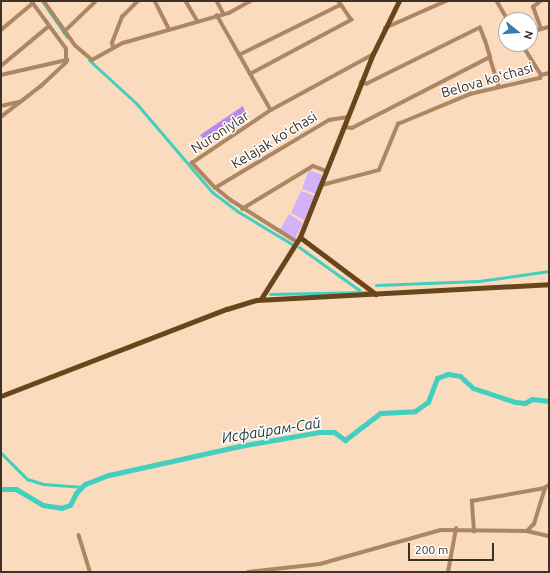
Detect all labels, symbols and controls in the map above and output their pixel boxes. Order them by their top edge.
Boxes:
north arrow [498,12,538,52]
text: N [522,30,535,41]
street label: Belova koʻchasi [439,59,535,101]
street label: Nuroniylar [188,107,252,157]
street label: Kelajak koʻchasi [228,108,320,172]
water label: Исфайрам-Сай [220,413,322,447]
scale bar [410,535,496,561]
text: 200 m [415,543,448,556]

